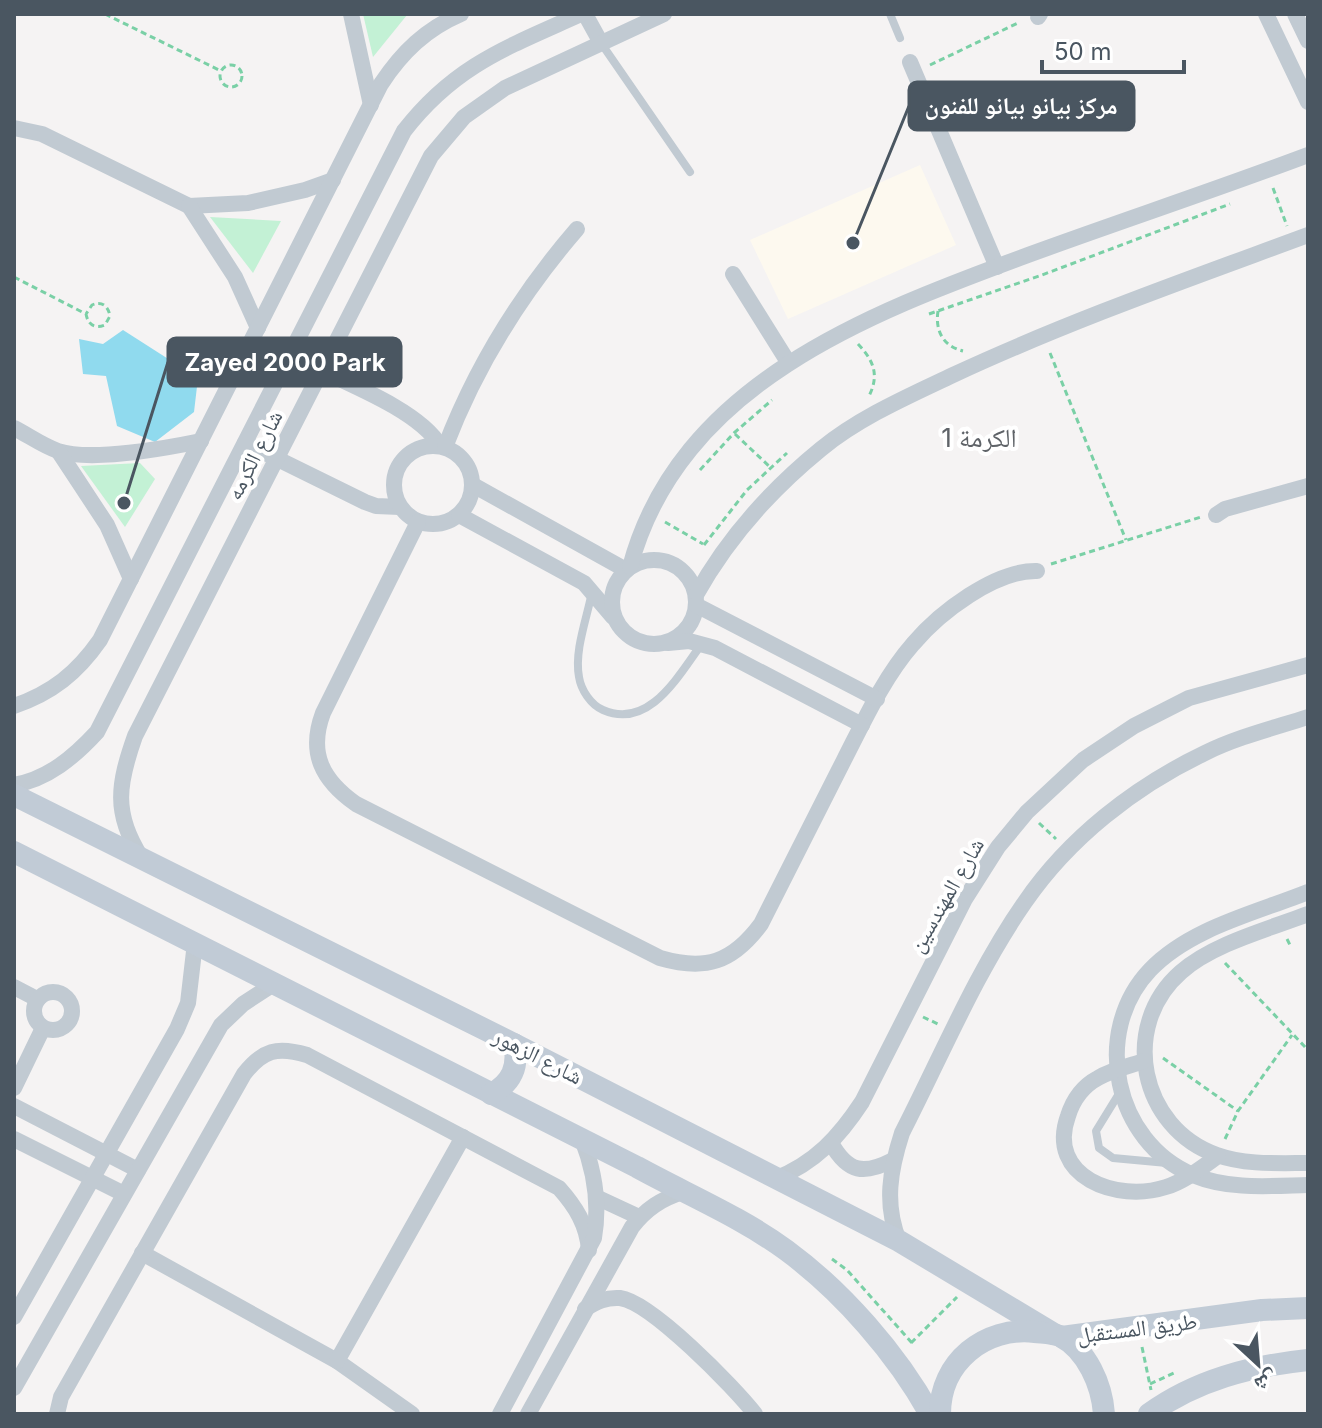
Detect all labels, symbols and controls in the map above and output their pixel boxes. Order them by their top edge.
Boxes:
scale bar [1042,24,1184,74]
text: 50 m [1054,37,1112,66]
callout: مركز بيانو بيانو للفنون [909,82,1134,130]
text: مركز بيانو بيانو للفنون [924,91,1118,120]
callout: Zayed 2000 Park [168,338,401,386]
text: Zayed 2000 Park [184,348,386,377]
street label: شارع الكرمه [220,406,288,505]
district label: الكرمة 1 [941,422,1017,453]
street label: شارع المهندسين [903,833,990,957]
street label: شارع الزهور [488,1022,587,1090]
street label: طريق المستقبل [1076,1308,1199,1349]
north arrow [1218,1324,1298,1404]
text: ش [1250,1364,1283,1399]

